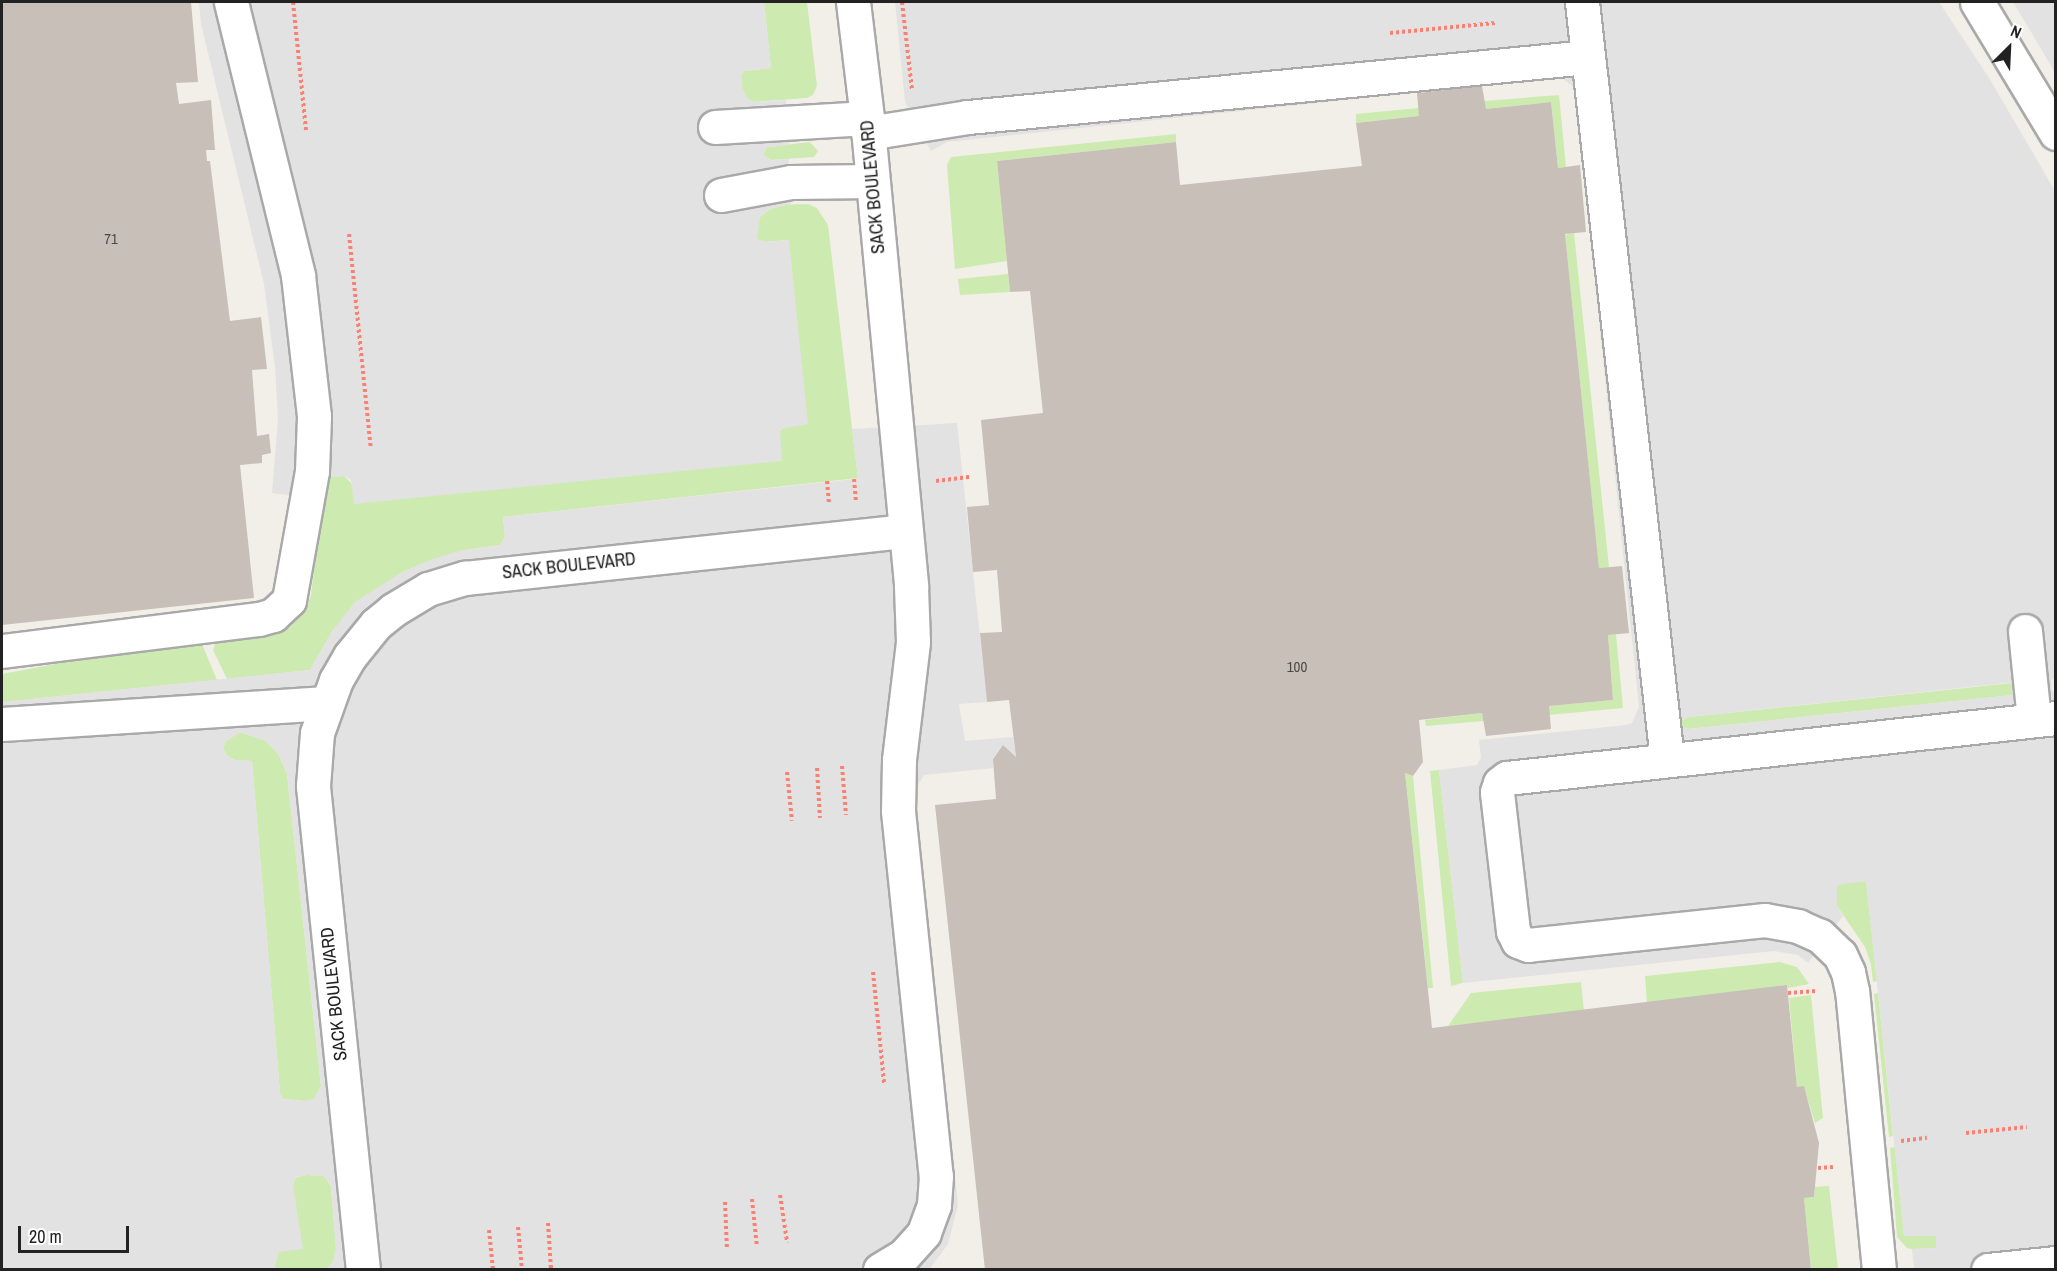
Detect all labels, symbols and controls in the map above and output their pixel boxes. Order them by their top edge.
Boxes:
north arrow [1979,18,2039,78]
text: N [2008,20,2025,44]
street label: SACK BOULEVARD [856,119,890,255]
house number: 71 [104,230,118,248]
street label: SACK BOULEVARD [501,548,637,584]
house number: 100 [1287,658,1307,676]
street label: SACK BOULEVARD [316,926,352,1062]
scale bar [21,1214,132,1252]
text: 20 m [29,1224,62,1249]

